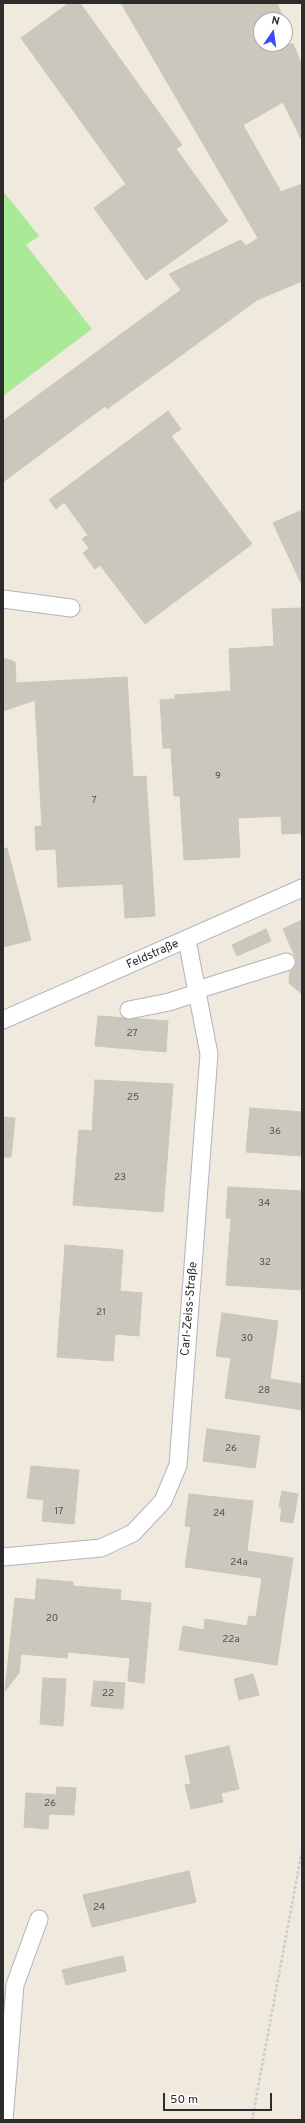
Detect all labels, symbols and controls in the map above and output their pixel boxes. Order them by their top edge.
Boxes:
north arrow [253,12,293,52]
text: N [270,14,281,29]
house number: 9 [215,771,221,783]
house number: 7 [91,795,97,807]
street label: Feldstraße [125,937,181,973]
house number: 27 [126,1028,138,1040]
house number: 25 [127,1092,139,1104]
house number: 36 [269,1126,281,1138]
house number: 23 [114,1172,126,1184]
house number: 34 [258,1198,270,1210]
house number: 32 [259,1257,271,1269]
street label: Carl-Zeiss-Straße [179,1261,201,1357]
house number: 21 [96,1307,106,1319]
house number: 30 [241,1333,253,1345]
house number: 28 [258,1385,270,1397]
house number: 26 [225,1443,237,1455]
house number: 17 [55,1506,63,1518]
house number: 24 [213,1508,225,1520]
house number: 24a [230,1557,248,1569]
house number: 20 [46,1613,58,1625]
house number: 22a [222,1634,240,1646]
house number: 22 [102,1688,114,1700]
house number: 26 [44,1798,56,1810]
house number: 24 [93,1902,105,1914]
scale bar [165,2085,274,2111]
text: 50 m [170,2092,198,2108]

